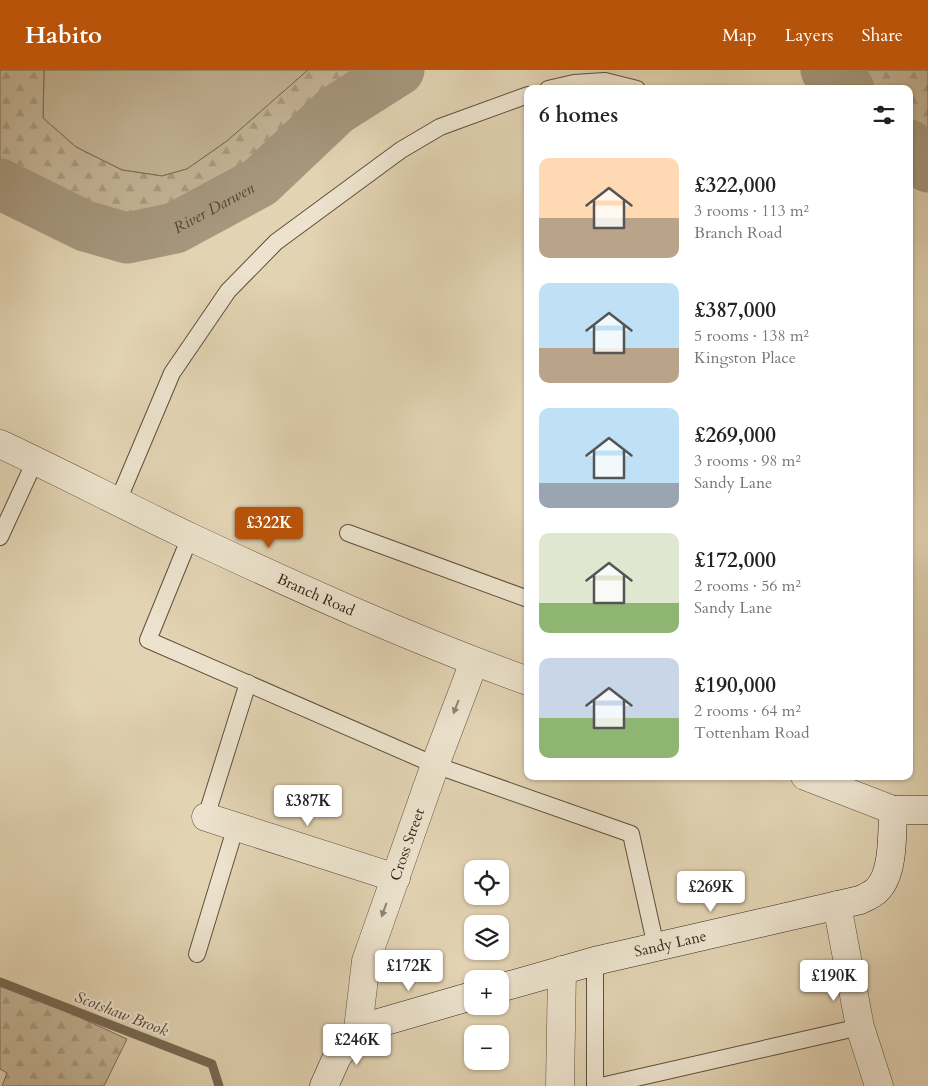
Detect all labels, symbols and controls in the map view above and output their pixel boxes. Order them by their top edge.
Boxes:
text: Habito [25,19,102,52]
text: Map [722,23,757,48]
text: Layers [785,23,834,48]
text: Share [862,23,903,48]
text: 6 homes [539,101,618,130]
icon: filters [870,101,898,129]
text: £322,000 [694,171,776,200]
water label: River Darwen [169,177,258,239]
icon: home [579,178,639,238]
text: 3 rooms · 113 m² [694,200,809,222]
text: Branch Road [694,222,782,244]
text: £387,000 [694,296,776,325]
icon: home [579,303,639,363]
text: 5 rooms · 138 m² [694,325,809,347]
text: Kingston Place [694,347,796,369]
text: £269,000 [694,421,776,450]
icon: home [579,428,639,488]
text: 3 rooms · 98 m² [694,450,801,472]
text: Sandy Lane [694,472,772,494]
pin: £322K [234,506,304,549]
text: £322K [246,512,292,534]
text: £172,000 [694,546,776,575]
icon: home [579,553,639,613]
street label: Branch Road [274,569,358,621]
text: 2 rooms · 56 m² [694,575,801,597]
text: Sandy Lane [694,597,772,619]
text: £190,000 [694,671,776,700]
icon: home [579,678,639,738]
one-way arrow [452,700,459,715]
text: 2 rooms · 64 m² [694,700,801,722]
text: Tottenham Road [694,722,810,744]
pin: £387K [273,784,343,827]
text: £387K [285,790,331,812]
street label: Cross Street [385,805,429,883]
map controls [464,860,509,1070]
button: locate [464,860,509,905]
pin: £269K [676,870,746,913]
text: £269K [688,876,734,898]
one-way arrow [380,903,388,918]
button: layers [464,915,509,960]
street label: Sandy Lane [632,926,708,962]
pin: £172K [374,950,444,992]
text: £172K [386,955,432,977]
pin: £190K [799,960,869,1002]
text: £190K [811,965,857,987]
button: + [464,970,509,1015]
water label: Scotshaw Brook [72,986,172,1042]
pin: £246K [322,1024,392,1066]
button: − [464,1025,509,1070]
text: £246K [334,1029,380,1051]

